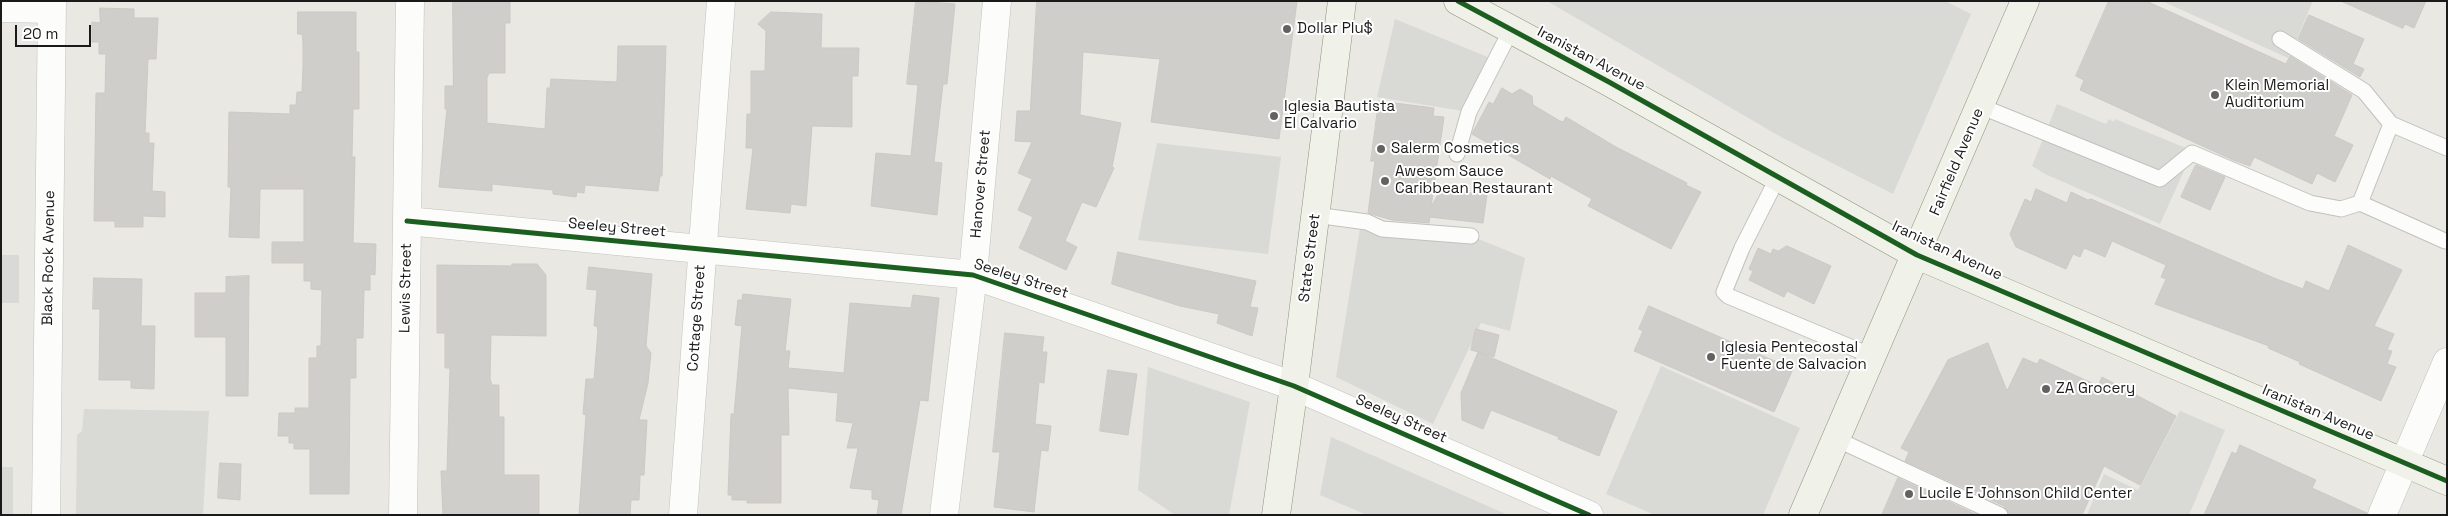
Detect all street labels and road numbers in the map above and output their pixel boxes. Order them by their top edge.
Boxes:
street label: Iranistan Avenue [1534,23,1648,95]
street label: Fairfield Avenue [1926,106,1988,218]
street label: Hanover Street [967,129,995,239]
street label: Black Rock Avenue [39,190,59,326]
street label: State Street [1296,213,1324,303]
street label: Seeley Street [567,215,667,241]
street label: Iranistan Avenue [1889,218,2005,284]
street label: Lewis Street [396,243,416,333]
street label: Seeley Street [971,255,1071,303]
street label: Cottage Street [684,264,710,372]
street label: Iranistan Avenue [2259,381,2377,445]
street label: Seeley Street [1352,391,1450,447]

